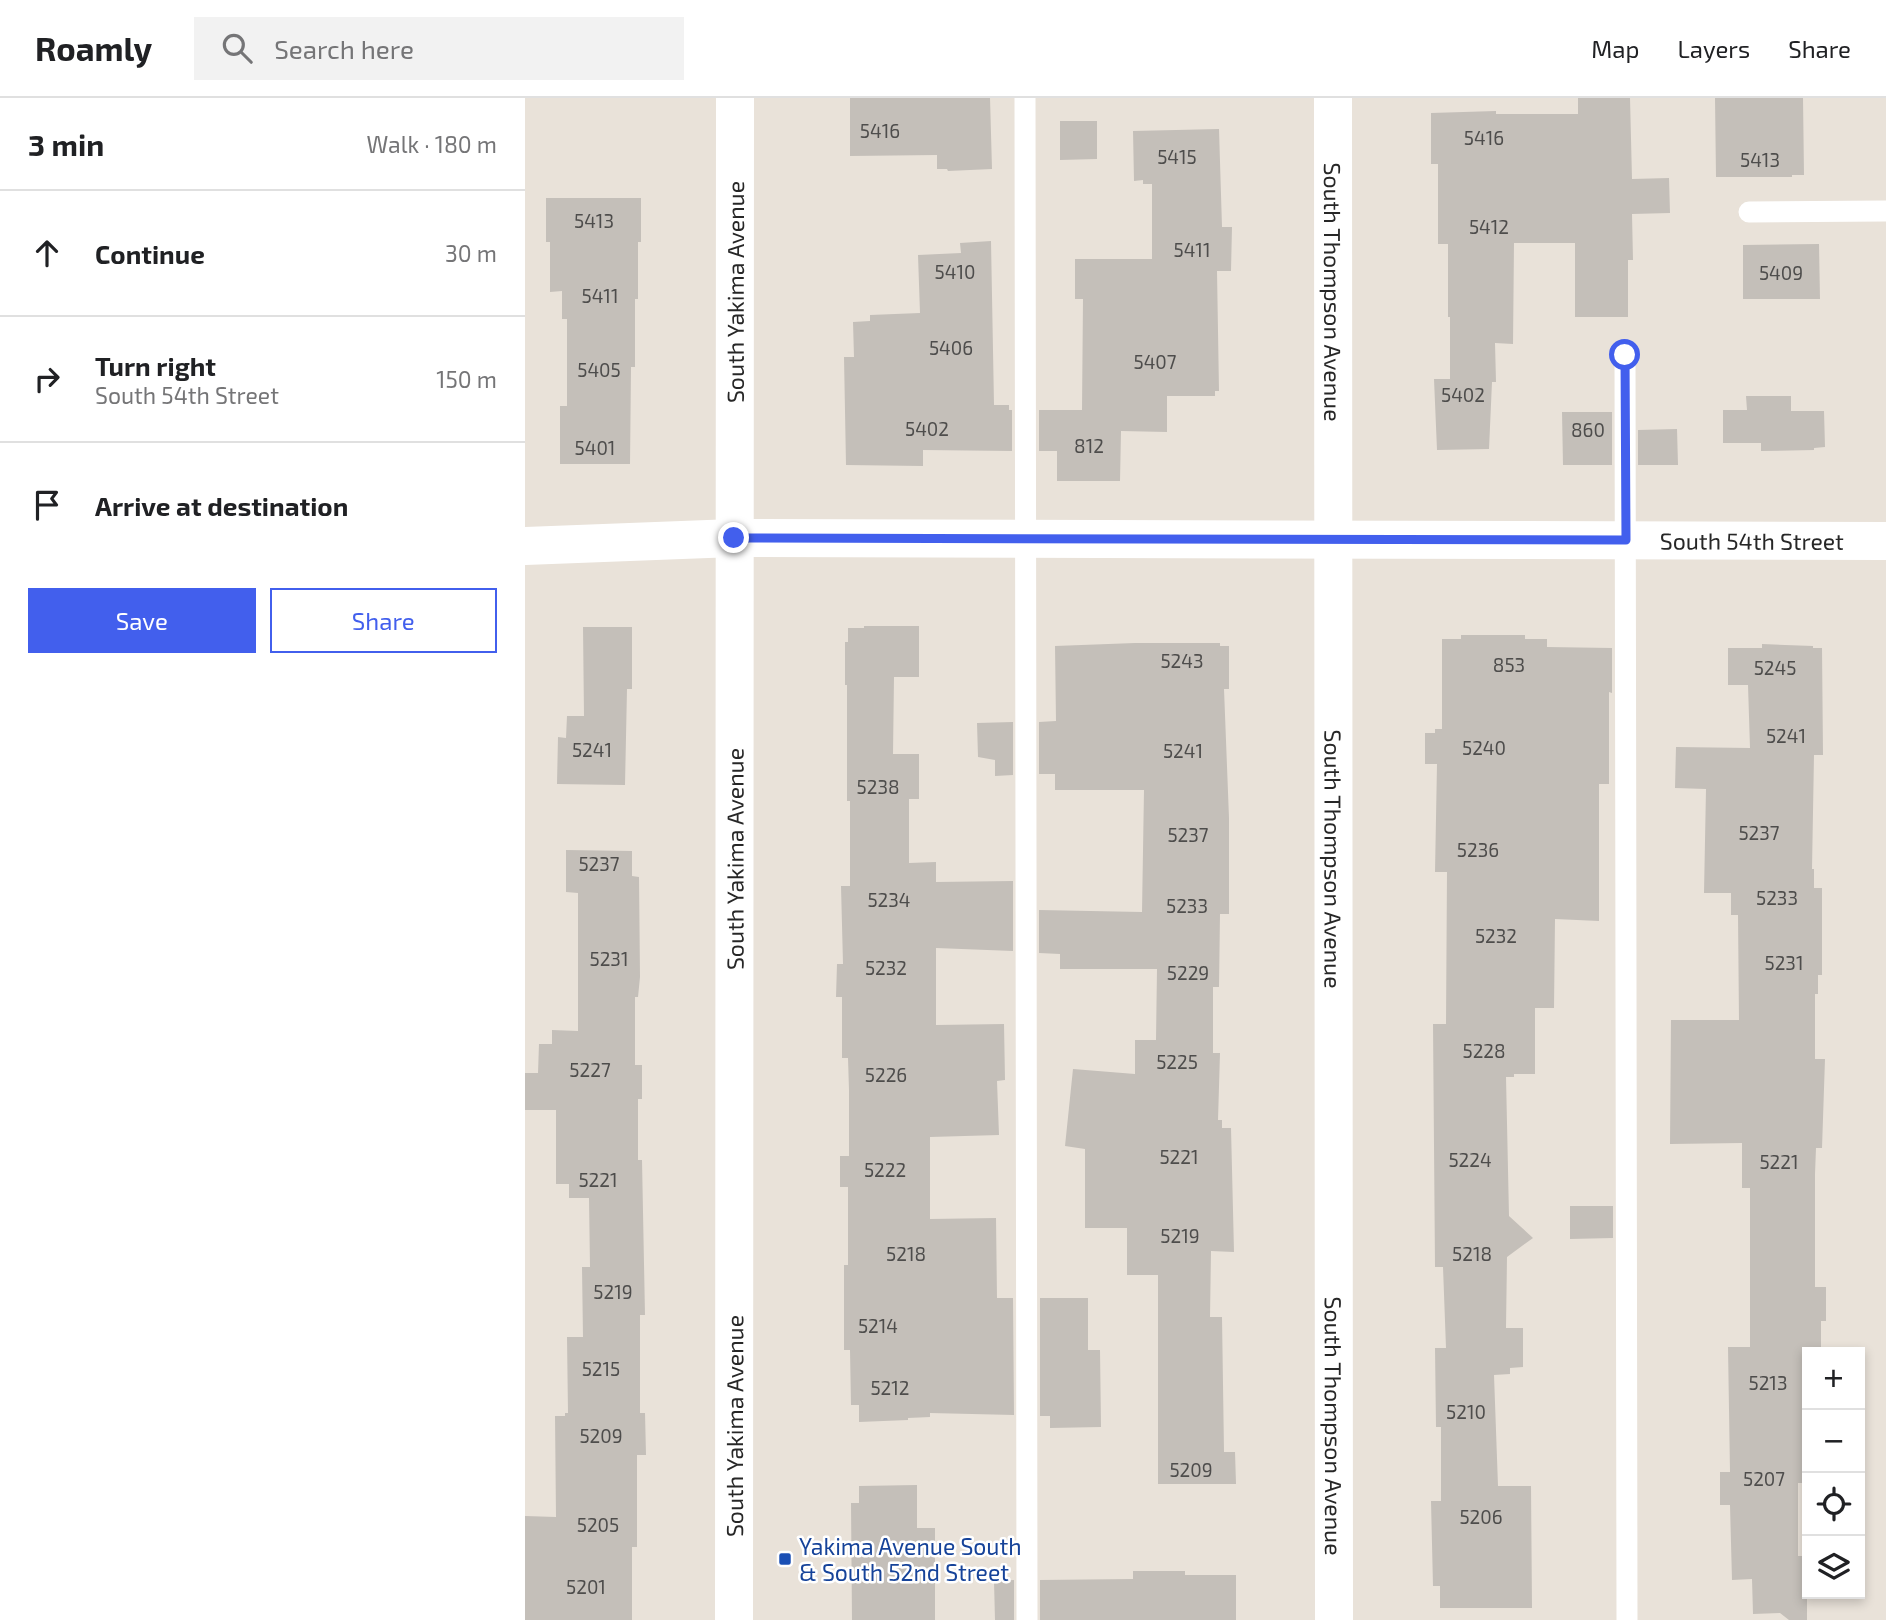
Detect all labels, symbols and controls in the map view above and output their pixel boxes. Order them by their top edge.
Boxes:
search box [194,17,684,80]
text: Roamly [35,28,152,68]
icon: search [218,29,256,67]
text: Search here [274,33,414,64]
text: Map [1591,34,1639,63]
text: Layers [1677,34,1750,63]
text: Share [1788,34,1851,63]
house number: 5416 [860,119,900,142]
text: 3 min [28,126,104,162]
house number: 5416 [1464,126,1504,149]
text: Walk · 180 m [367,130,497,158]
house number: 5415 [1157,145,1197,168]
house number: 5413 [1740,148,1780,171]
street label: South Thompson Avenue [1319,162,1347,422]
street label: South Yakima Avenue [721,181,749,403]
house number: 5413 [574,209,614,232]
house number: 5412 [1469,215,1509,238]
icon: ahead [28,234,66,272]
text: Continue [95,238,205,269]
house number: 5411 [1174,238,1211,261]
text: 30 m [445,239,497,267]
house number: 5410 [935,260,975,283]
house number: 5409 [1759,261,1803,284]
house number: 5411 [582,284,619,307]
house number: 5406 [929,336,973,359]
route start [1609,339,1640,370]
text: Turn right [95,350,216,381]
house number: 5407 [1133,350,1177,373]
house number: 5405 [577,358,621,381]
icon: right [28,360,66,398]
text: 150 m [436,365,497,393]
text: South 54th Street [95,381,279,409]
house number: 5402 [1441,383,1485,406]
house number: 5402 [905,417,949,440]
house number: 860 [1571,418,1605,441]
house number: 812 [1074,434,1104,457]
house number: 5401 [575,436,615,459]
icon: arrive [28,486,66,524]
text: Arrive at destination [95,490,348,521]
route end [718,522,749,553]
street label: South 54th Street [1660,526,1844,555]
button: Save [28,588,256,653]
button: Share [270,588,497,653]
house number: 5243 [1160,649,1204,672]
house number: 853 [1493,653,1525,676]
house number: 5245 [1754,656,1796,679]
house number: 5241 [1766,724,1806,747]
street label: South Thompson Avenue [1319,729,1348,989]
house number: 5240 [1462,736,1506,759]
house number: 5241 [572,738,612,761]
house number: 5241 [1163,739,1203,762]
street label: South Yakima Avenue [720,748,749,970]
house number: 5238 [857,775,899,798]
house number: 5237 [1738,821,1780,844]
house number: 5237 [1167,823,1209,846]
house number: 5236 [1457,838,1499,861]
house number: 5237 [578,852,620,875]
house number: 5233 [1756,886,1798,909]
house number: 5234 [867,888,911,911]
house number: 5233 [1166,894,1208,917]
house number: 5232 [1475,924,1517,947]
house number: 5231 [590,947,629,970]
house number: 5231 [1765,951,1804,974]
house number: 5232 [865,956,907,979]
house number: 5229 [1167,961,1209,984]
house number: 5228 [1462,1039,1506,1062]
house number: 5225 [1156,1050,1198,1073]
house number: 5227 [569,1058,611,1081]
house number: 5226 [865,1063,907,1086]
house number: 5221 [1159,1145,1199,1168]
house number: 5224 [1448,1148,1492,1171]
house number: 5221 [1759,1150,1799,1173]
house number: 5222 [864,1158,906,1181]
house number: 5221 [578,1168,618,1191]
house number: 5219 [1160,1224,1200,1247]
house number: 5218 [886,1242,926,1265]
house number: 5218 [1452,1242,1492,1265]
house number: 5219 [593,1280,633,1303]
street label: South Thompson Avenue [1320,1296,1348,1556]
house number: 5214 [858,1314,898,1337]
street label: South Yakima Avenue [720,1315,748,1537]
map controls [1802,1347,1865,1599]
button: + [1802,1347,1865,1410]
house number: 5215 [582,1357,620,1380]
house number: 5213 [1749,1371,1788,1394]
house number: 5212 [870,1376,910,1399]
house number: 5210 [1446,1400,1486,1423]
button: − [1802,1410,1865,1473]
house number: 5209 [579,1424,623,1447]
house number: 5209 [1169,1458,1213,1481]
house number: 5207 [1743,1467,1785,1490]
button: locate [1802,1473,1865,1536]
house number: 5206 [1459,1505,1503,1528]
house number: 5205 [577,1513,619,1536]
place label: Yakima Avenue South & South 52nd Street [799,1532,1022,1586]
button: layers [1802,1536,1865,1599]
marker: Yakima Avenue South & South 52nd Street [777,1551,793,1567]
house number: 5201 [566,1575,606,1598]

